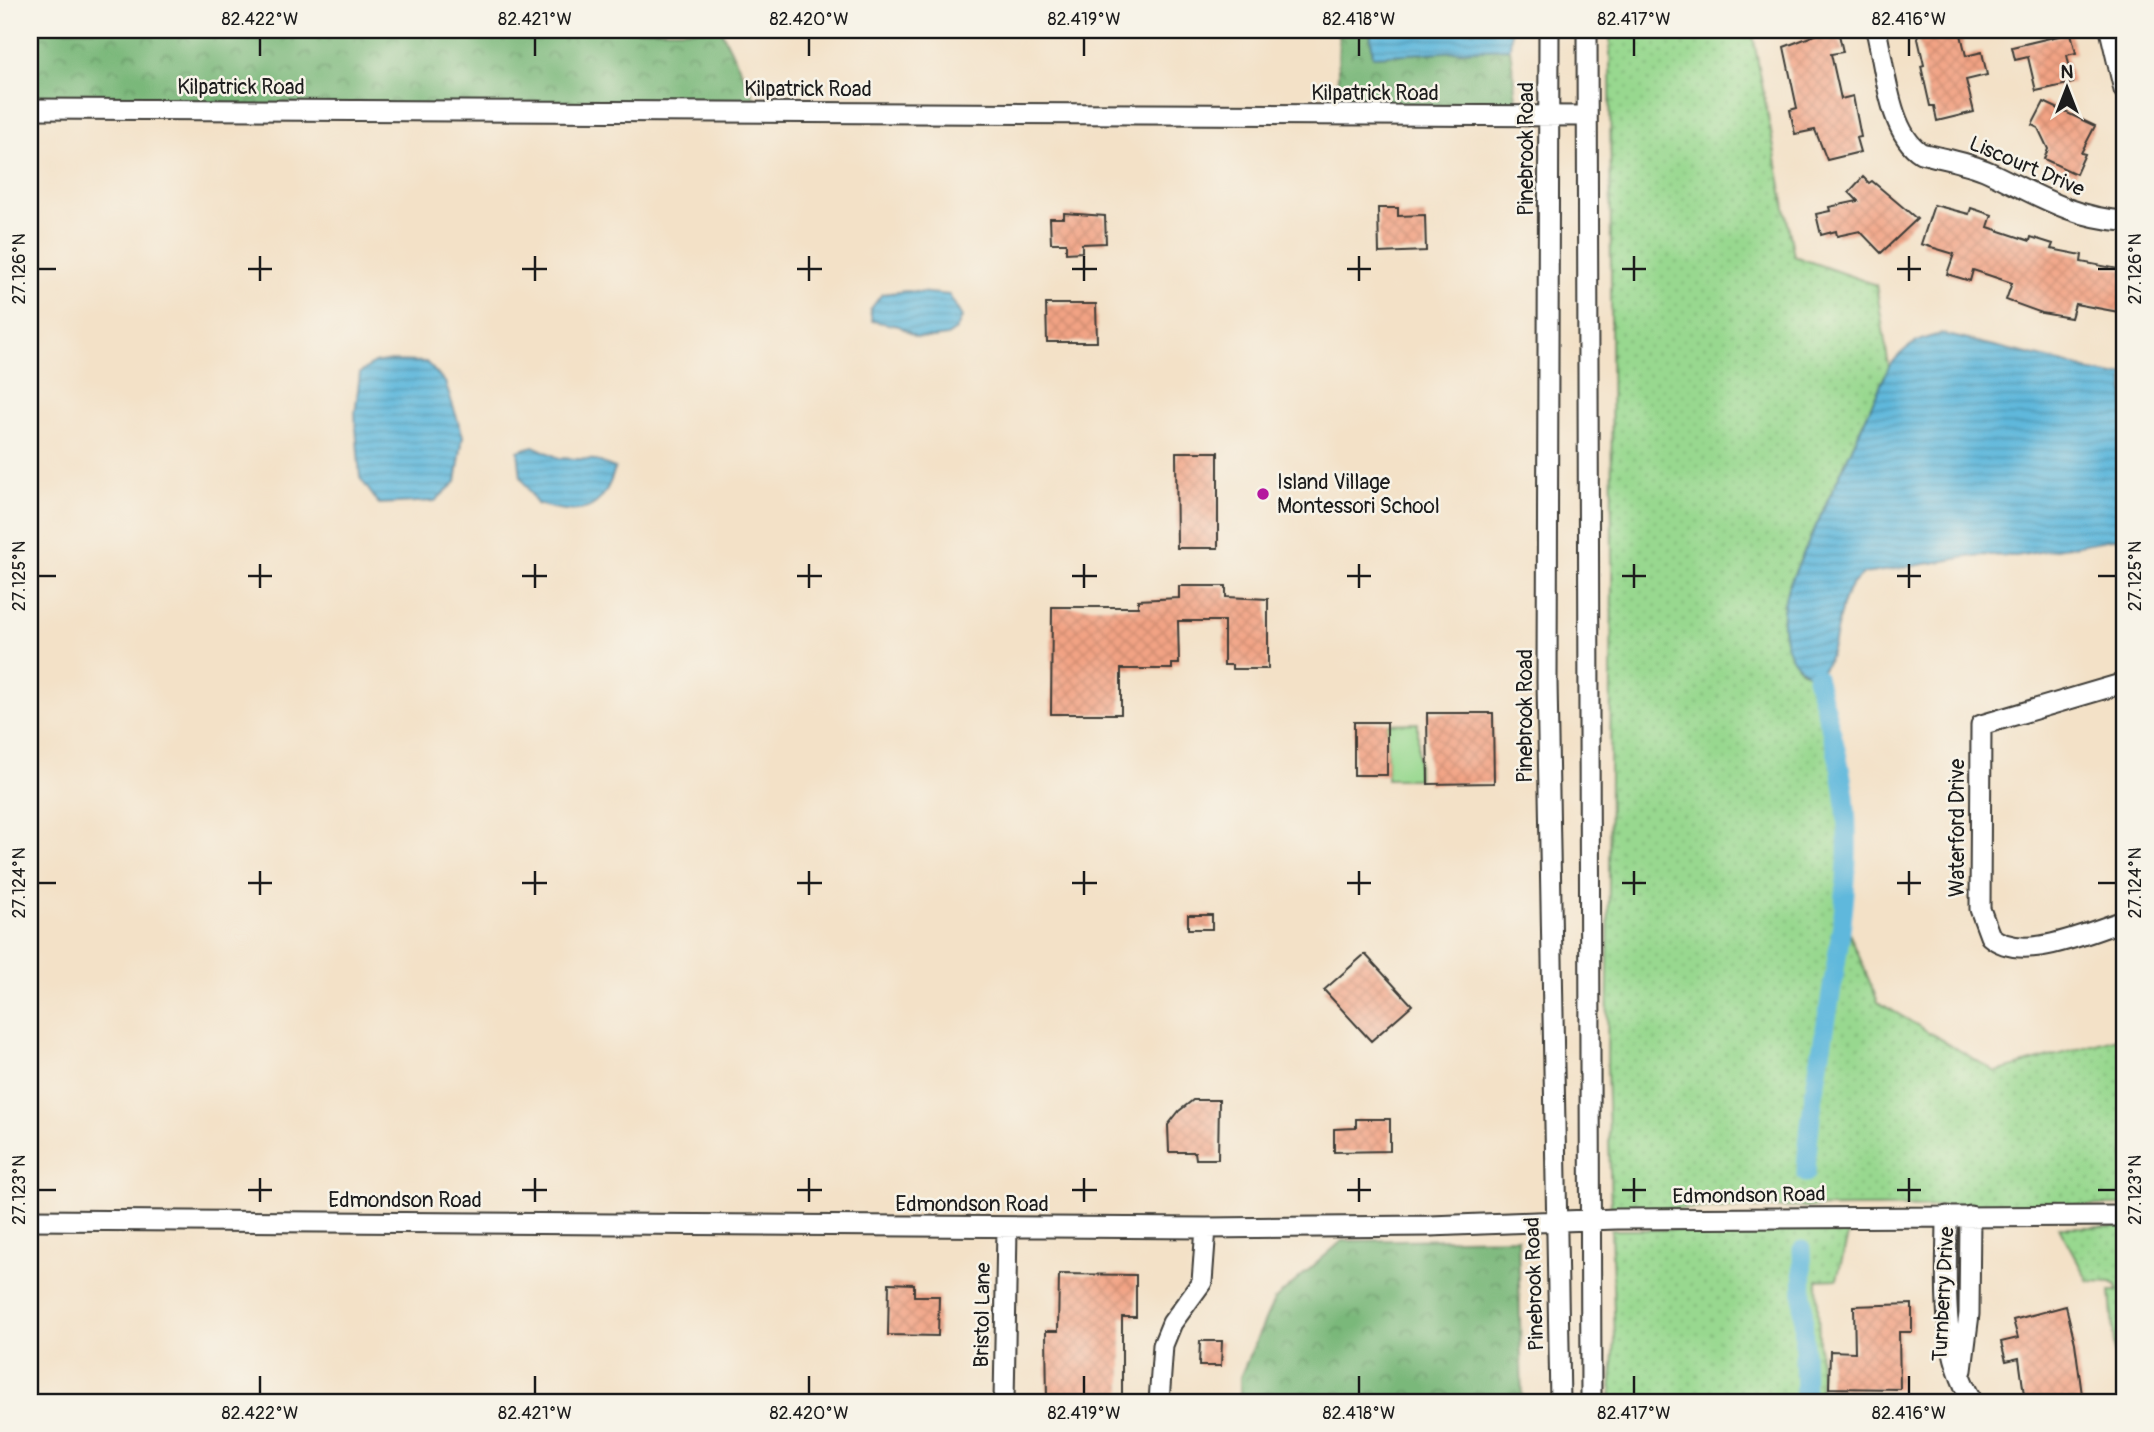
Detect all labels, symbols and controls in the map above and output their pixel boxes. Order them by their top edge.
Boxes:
text: 82.422°W [222,8,298,31]
text: 82.421°W [498,8,572,31]
text: 82.420°W [769,8,849,31]
text: 82.419°W [1047,8,1121,31]
text: 82.418°W [1323,8,1395,31]
text: 82.417°W [1597,8,1671,31]
text: 82.416°W [1872,8,1946,31]
north arrow [2032,52,2102,122]
text: N [2061,60,2074,84]
street label: Kilpatrick Road [177,74,305,101]
street label: Kilpatrick Road [744,76,872,103]
street label: Kilpatrick Road [1311,80,1439,107]
street label: Pinebrook Road [1513,82,1540,216]
street label: Liscourt Drive [1965,130,2089,203]
text: 27.126°N [8,233,31,305]
text: 27.126°N [2124,233,2147,305]
place label: Island Village Montessori School [1277,469,1440,520]
marker: Island Village Montessori School [1255,486,1271,502]
text: 27.125°N [8,541,31,611]
text: 27.125°N [2124,541,2147,611]
street label: Pinebrook Road [1512,649,1539,783]
street label: Waterford Drive [1944,758,1971,897]
text: 27.124°N [8,847,31,919]
text: 27.124°N [2124,847,2147,919]
text: 27.123°N [8,1155,31,1225]
text: 27.123°N [2124,1155,2147,1225]
street label: Edmondson Road [1672,1181,1826,1210]
street label: Edmondson Road [328,1187,482,1214]
street label: Edmondson Road [895,1191,1049,1218]
street label: Pinebrook Road [1519,1216,1550,1351]
street label: Turnberry Drive [1926,1225,1961,1362]
street label: Bristol Lane [968,1262,997,1368]
text: 82.422°W [222,1402,298,1425]
text: 82.421°W [498,1402,572,1425]
text: 82.420°W [769,1402,849,1425]
text: 82.419°W [1047,1402,1121,1425]
text: 82.418°W [1323,1402,1395,1425]
text: 82.417°W [1597,1402,1671,1425]
text: 82.416°W [1872,1402,1946,1425]

